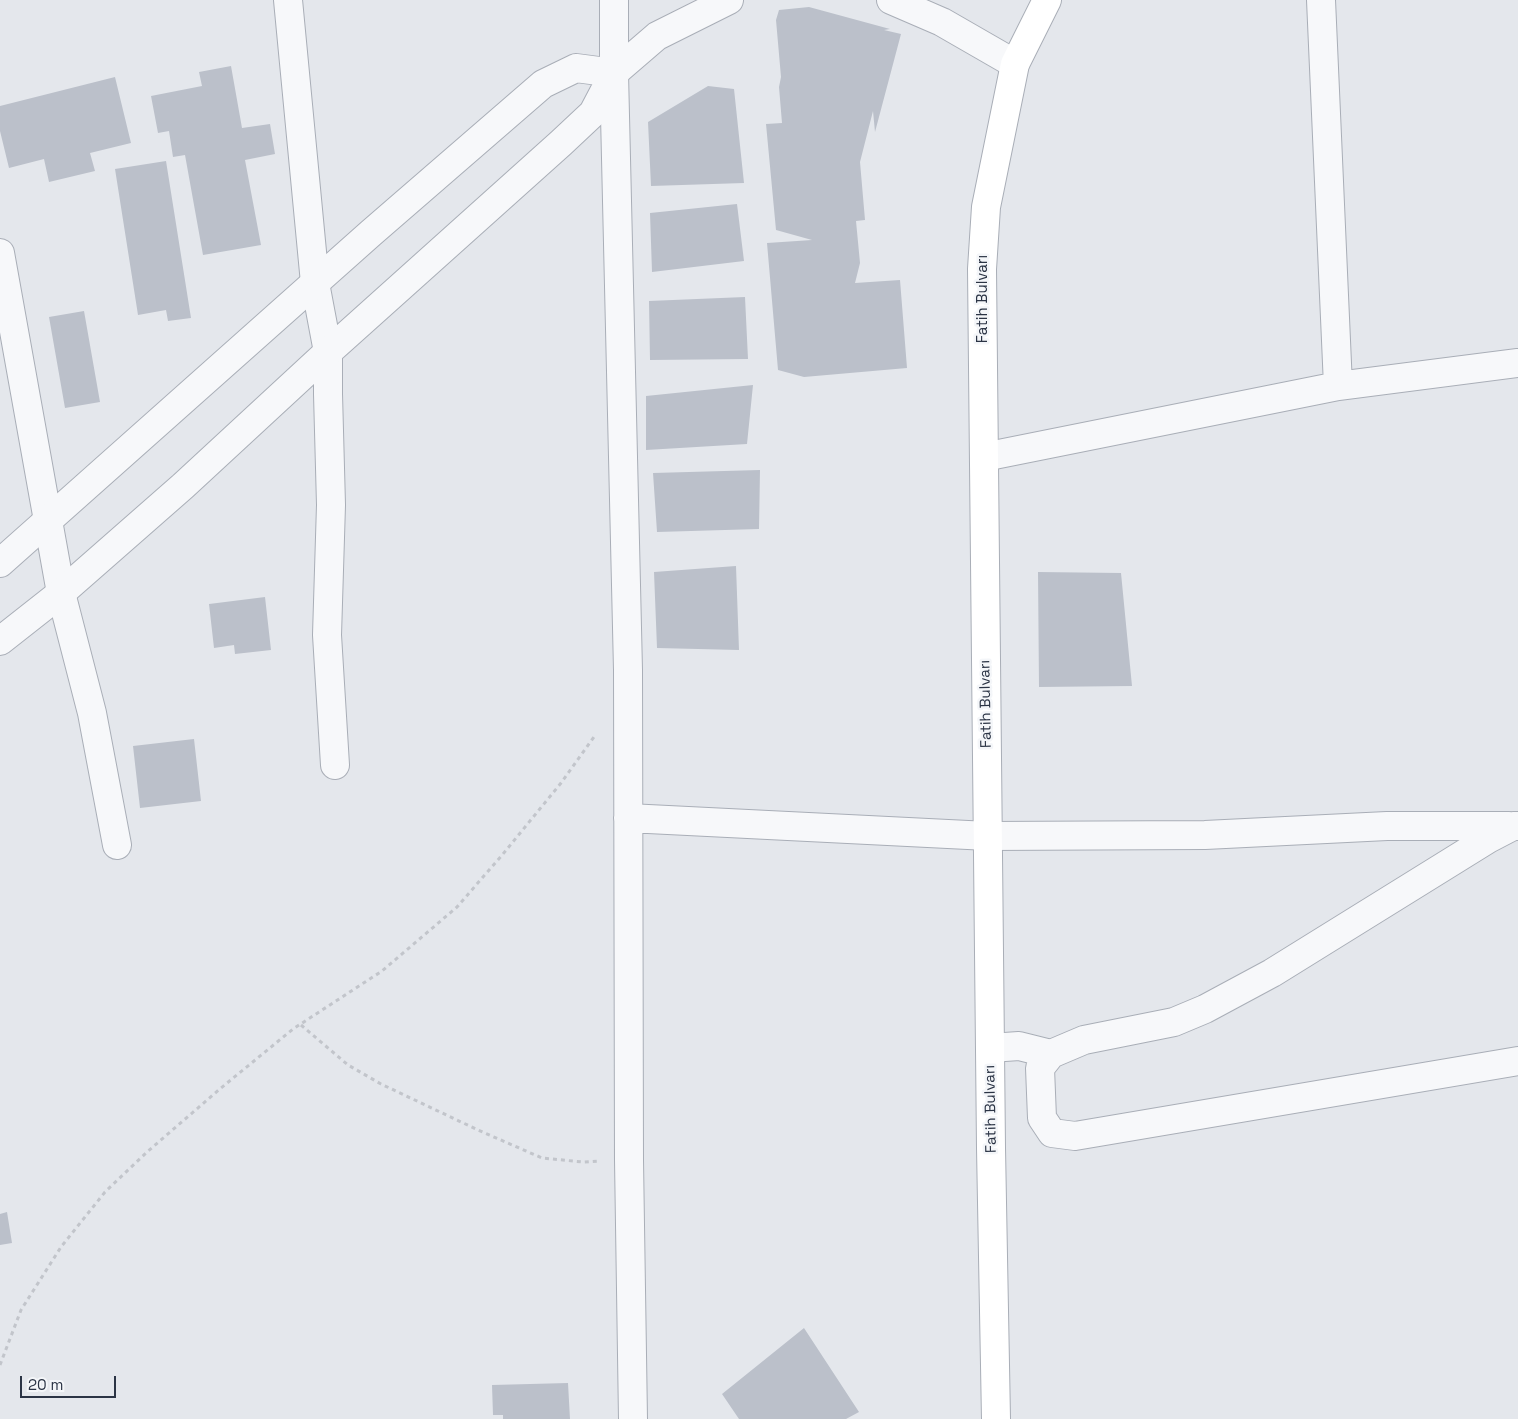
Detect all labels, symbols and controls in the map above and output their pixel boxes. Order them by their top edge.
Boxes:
street label: Fatih Bulvarı [974,255,992,343]
street label: Fatih Bulvarı [976,660,996,748]
street label: Fatih Bulvarı [981,1065,1001,1153]
scale bar [22,1366,119,1398]
text: 20 m [28,1375,63,1394]

